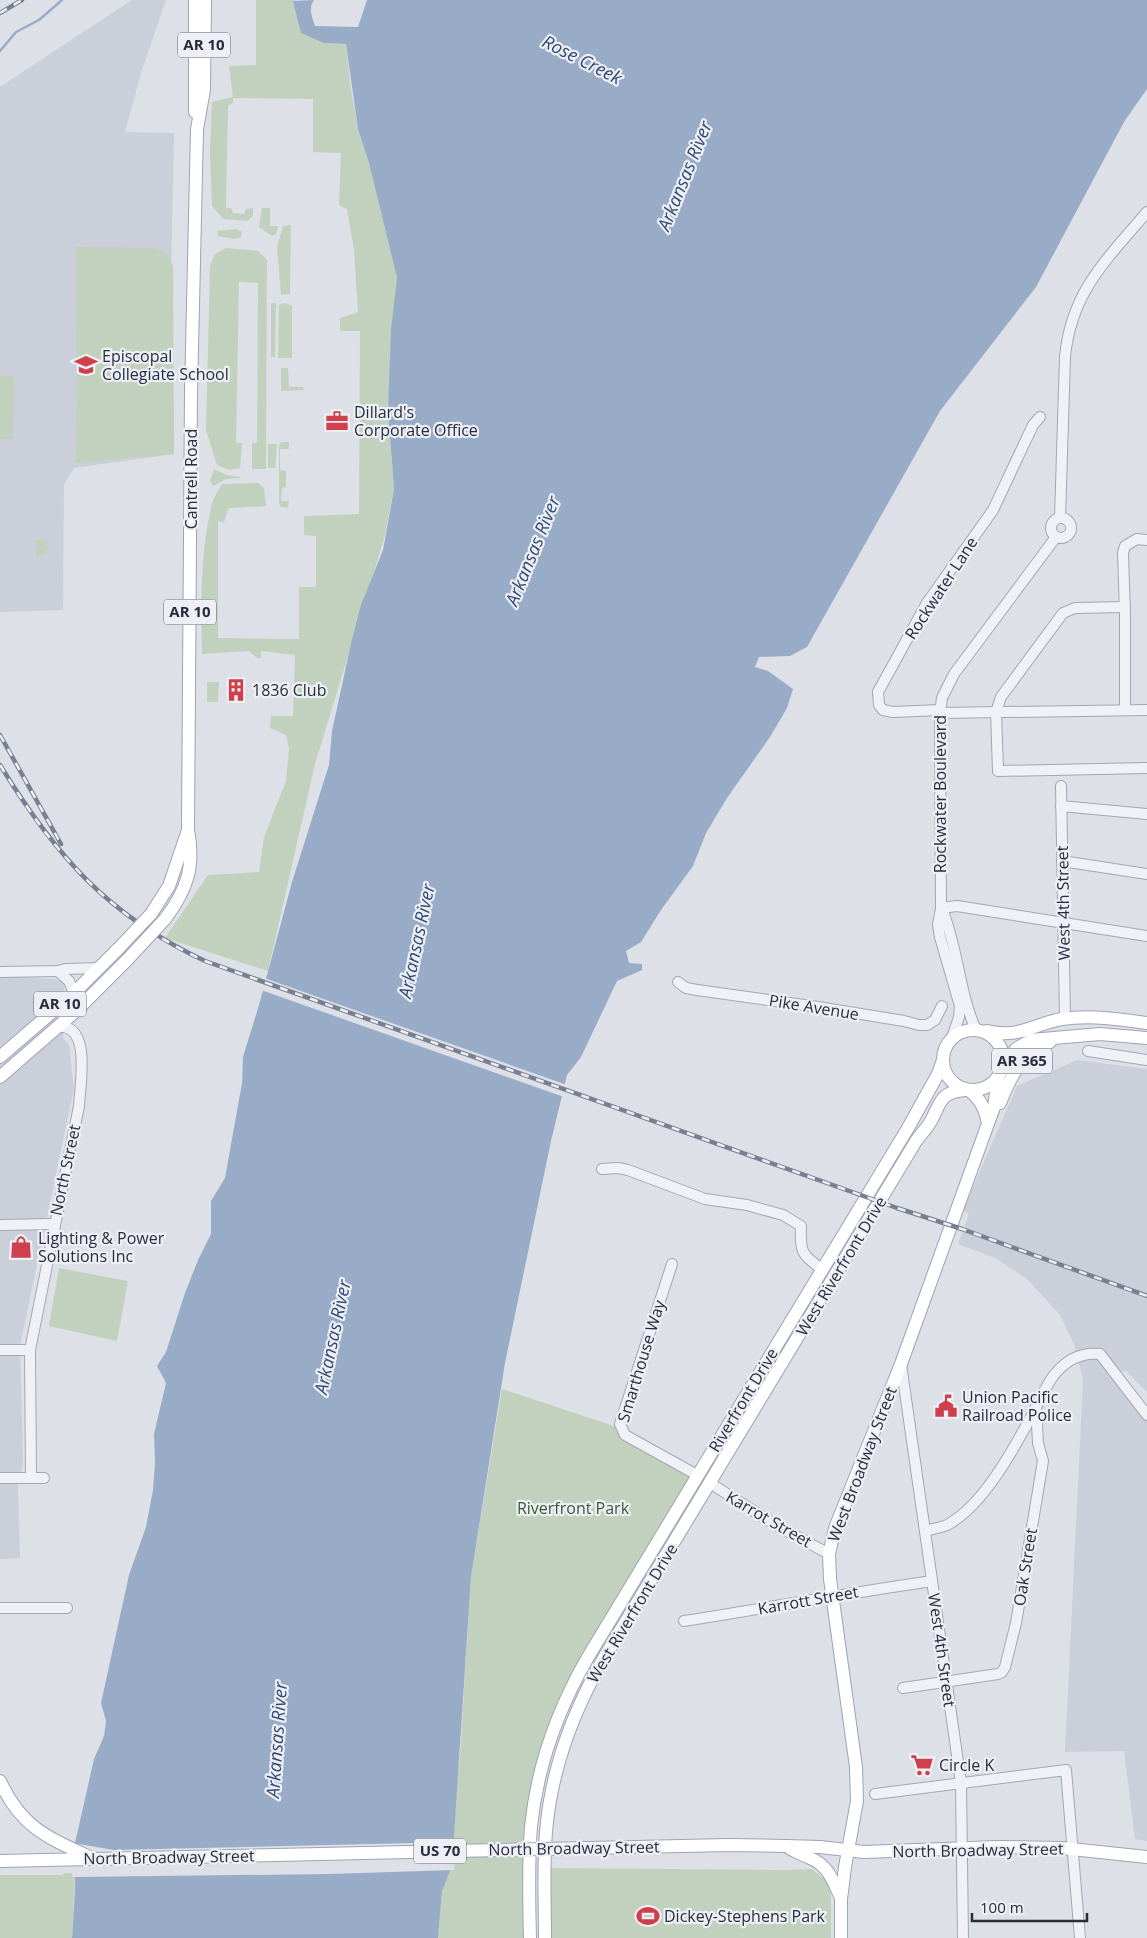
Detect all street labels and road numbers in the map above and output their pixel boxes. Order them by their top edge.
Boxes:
road number: AR 10 [178,32,230,58]
street label: Cantrell Road [180,429,202,529]
street label: Rockwater Lane [900,532,982,644]
road number: AR 10 [164,600,216,624]
street label: Rockwater Boulevard [929,715,951,873]
street label: West 4th Street [1051,845,1075,961]
street label: Pike Avenue [767,989,861,1025]
road number: AR 10 [34,992,86,1016]
road number: AR 365 [992,1048,1052,1074]
street label: North Street [45,1122,85,1218]
street label: West Riverfront Drive [791,1192,891,1340]
street label: Smarthouse Way [612,1296,670,1425]
street label: Riverfront Drive [703,1344,783,1456]
street label: West Broadway Street [822,1383,902,1545]
street label: Karrot Street [722,1485,816,1553]
street label: Oak Street [1008,1526,1042,1608]
street label: West Riverfront Drive [582,1539,682,1687]
street label: Karrott Street [756,1580,860,1620]
street label: West 4th Street [923,1592,961,1709]
street label: North Broadway Street [488,1836,660,1860]
road number: US 70 [414,1838,466,1864]
street label: North Broadway Street [892,1838,1064,1862]
street label: North Broadway Street [83,1845,255,1869]

